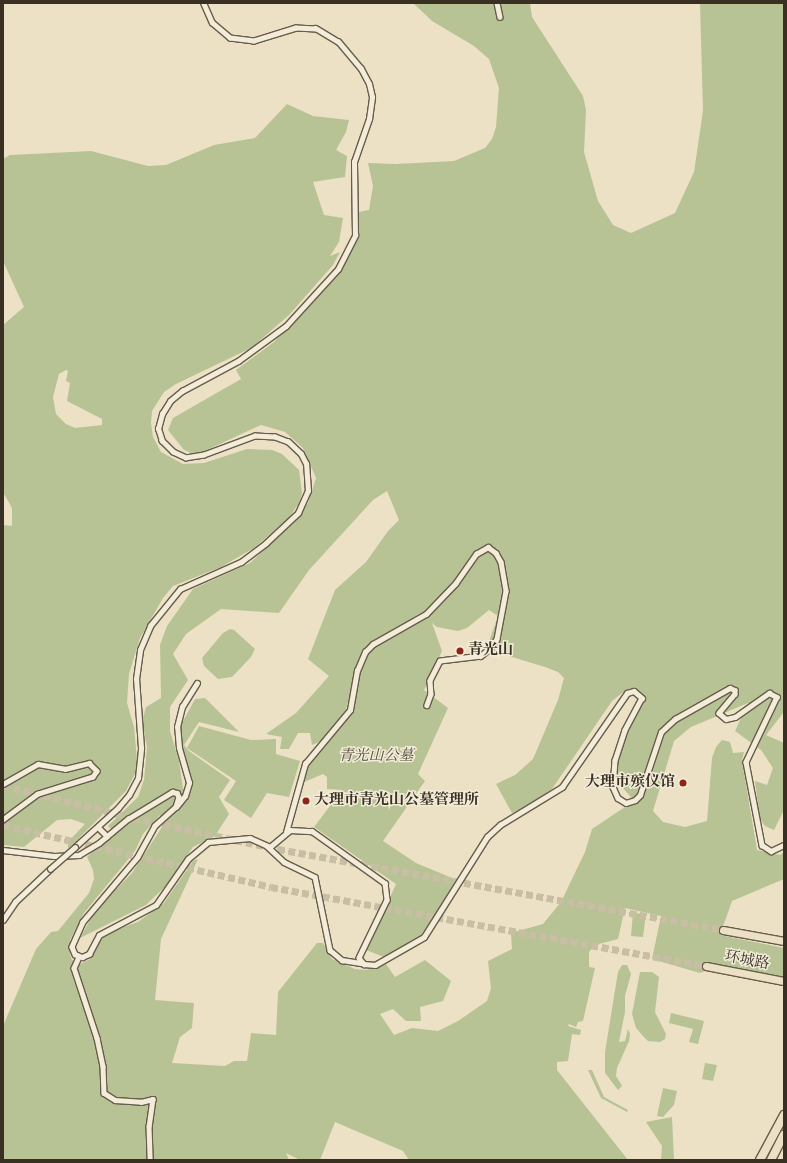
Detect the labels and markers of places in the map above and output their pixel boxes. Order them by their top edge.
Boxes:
place label: 青光山 [468,642,513,660]
marker: 青光山 [455,646,465,656]
place label: 大理市殡仪馆 [585,774,675,792]
marker: 大理市殡仪馆 [678,778,688,788]
place label: 大理市青光山公墓管理所 [314,792,479,810]
marker: 大理市青光山公墓管理所 [301,796,311,806]

